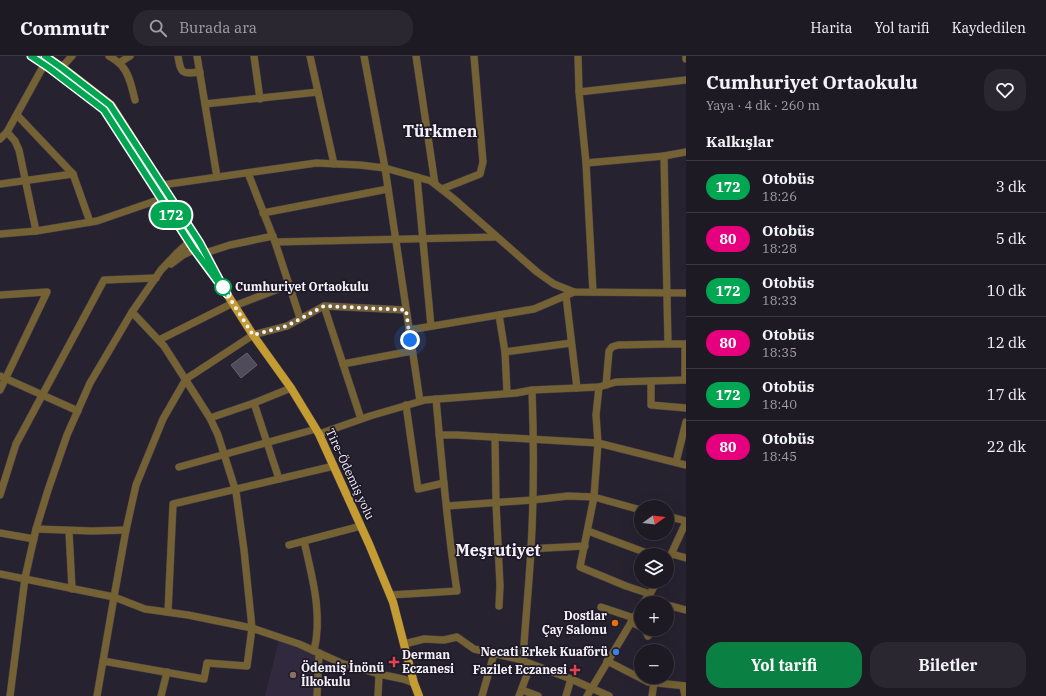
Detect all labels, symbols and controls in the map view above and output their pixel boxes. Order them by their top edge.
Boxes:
search box [133,10,413,46]
text: Commutr [20,16,109,40]
icon: search [147,17,169,39]
text: Burada ara [179,18,257,37]
text: Harita [811,19,852,37]
text: Yol tarifi [874,19,930,37]
text: Kaydedilen [952,19,1026,37]
button: heart [984,69,1026,111]
text: Cumhuriyet Ortaokulu [706,70,918,94]
text: Yaya · 4 dk · 260 m [706,97,820,114]
district label: Türkmen [403,121,478,141]
text: Kalkışlar [706,132,774,151]
text: Otobüs [762,169,814,188]
text: 3 dk [996,177,1026,196]
text: 172 [715,178,741,196]
text: 18:26 [762,188,797,205]
line badge: 172 [148,202,194,228]
text: 172 [158,206,184,224]
text: Otobüs [762,221,814,240]
text: 5 dk [996,229,1026,248]
text: 80 [720,230,736,248]
text: 18:28 [762,240,797,257]
text: Otobüs [762,273,814,292]
marker: Cumhuriyet Ortaokulu [214,278,232,296]
place label: Cumhuriyet Ortaokulu [235,279,369,294]
text: 10 dk [987,281,1026,300]
text: 172 [715,282,741,300]
text: 18:33 [762,292,797,309]
text: Otobüs [762,325,814,344]
your location [400,330,420,350]
text: 12 dk [987,333,1026,352]
text: 80 [720,334,736,352]
text: 18:35 [762,344,797,361]
text: Otobüs [762,377,814,396]
text: 17 dk [987,385,1026,404]
text: 172 [715,386,741,404]
text: 18:40 [762,396,797,413]
street label: Tire-Ödemiş yolu [323,426,378,522]
text: Otobüs [762,429,814,448]
text: 22 dk [987,437,1026,456]
text: 80 [720,438,736,456]
text: 18:45 [762,448,797,465]
north arrow [634,500,674,540]
map controls [634,500,674,684]
district label: Meşrutiyet [455,540,541,560]
button: layers [634,548,674,588]
button: + [634,596,674,636]
place label: Dostlar Çay Salonu [542,608,607,637]
marker: Dostlar Çay Salonu [610,618,620,628]
button: Yol tarifi [706,642,862,688]
button: Biletler [870,642,1026,688]
place label: Necati Erkek Kuaförü [481,644,608,659]
button: − [634,644,674,684]
place label: Derman Eczanesi [402,647,454,676]
marker: Necati Erkek Kuaförü [611,647,621,657]
marker: Derman Eczanesi [389,657,399,667]
place label: Ödemiş İnönü İlkokulu [301,660,385,689]
place label: Fazilet Eczanesi [473,662,567,677]
marker: Fazilet Eczanesi [570,665,580,675]
marker: Ödemiş İnönü İlkokulu [288,670,298,680]

